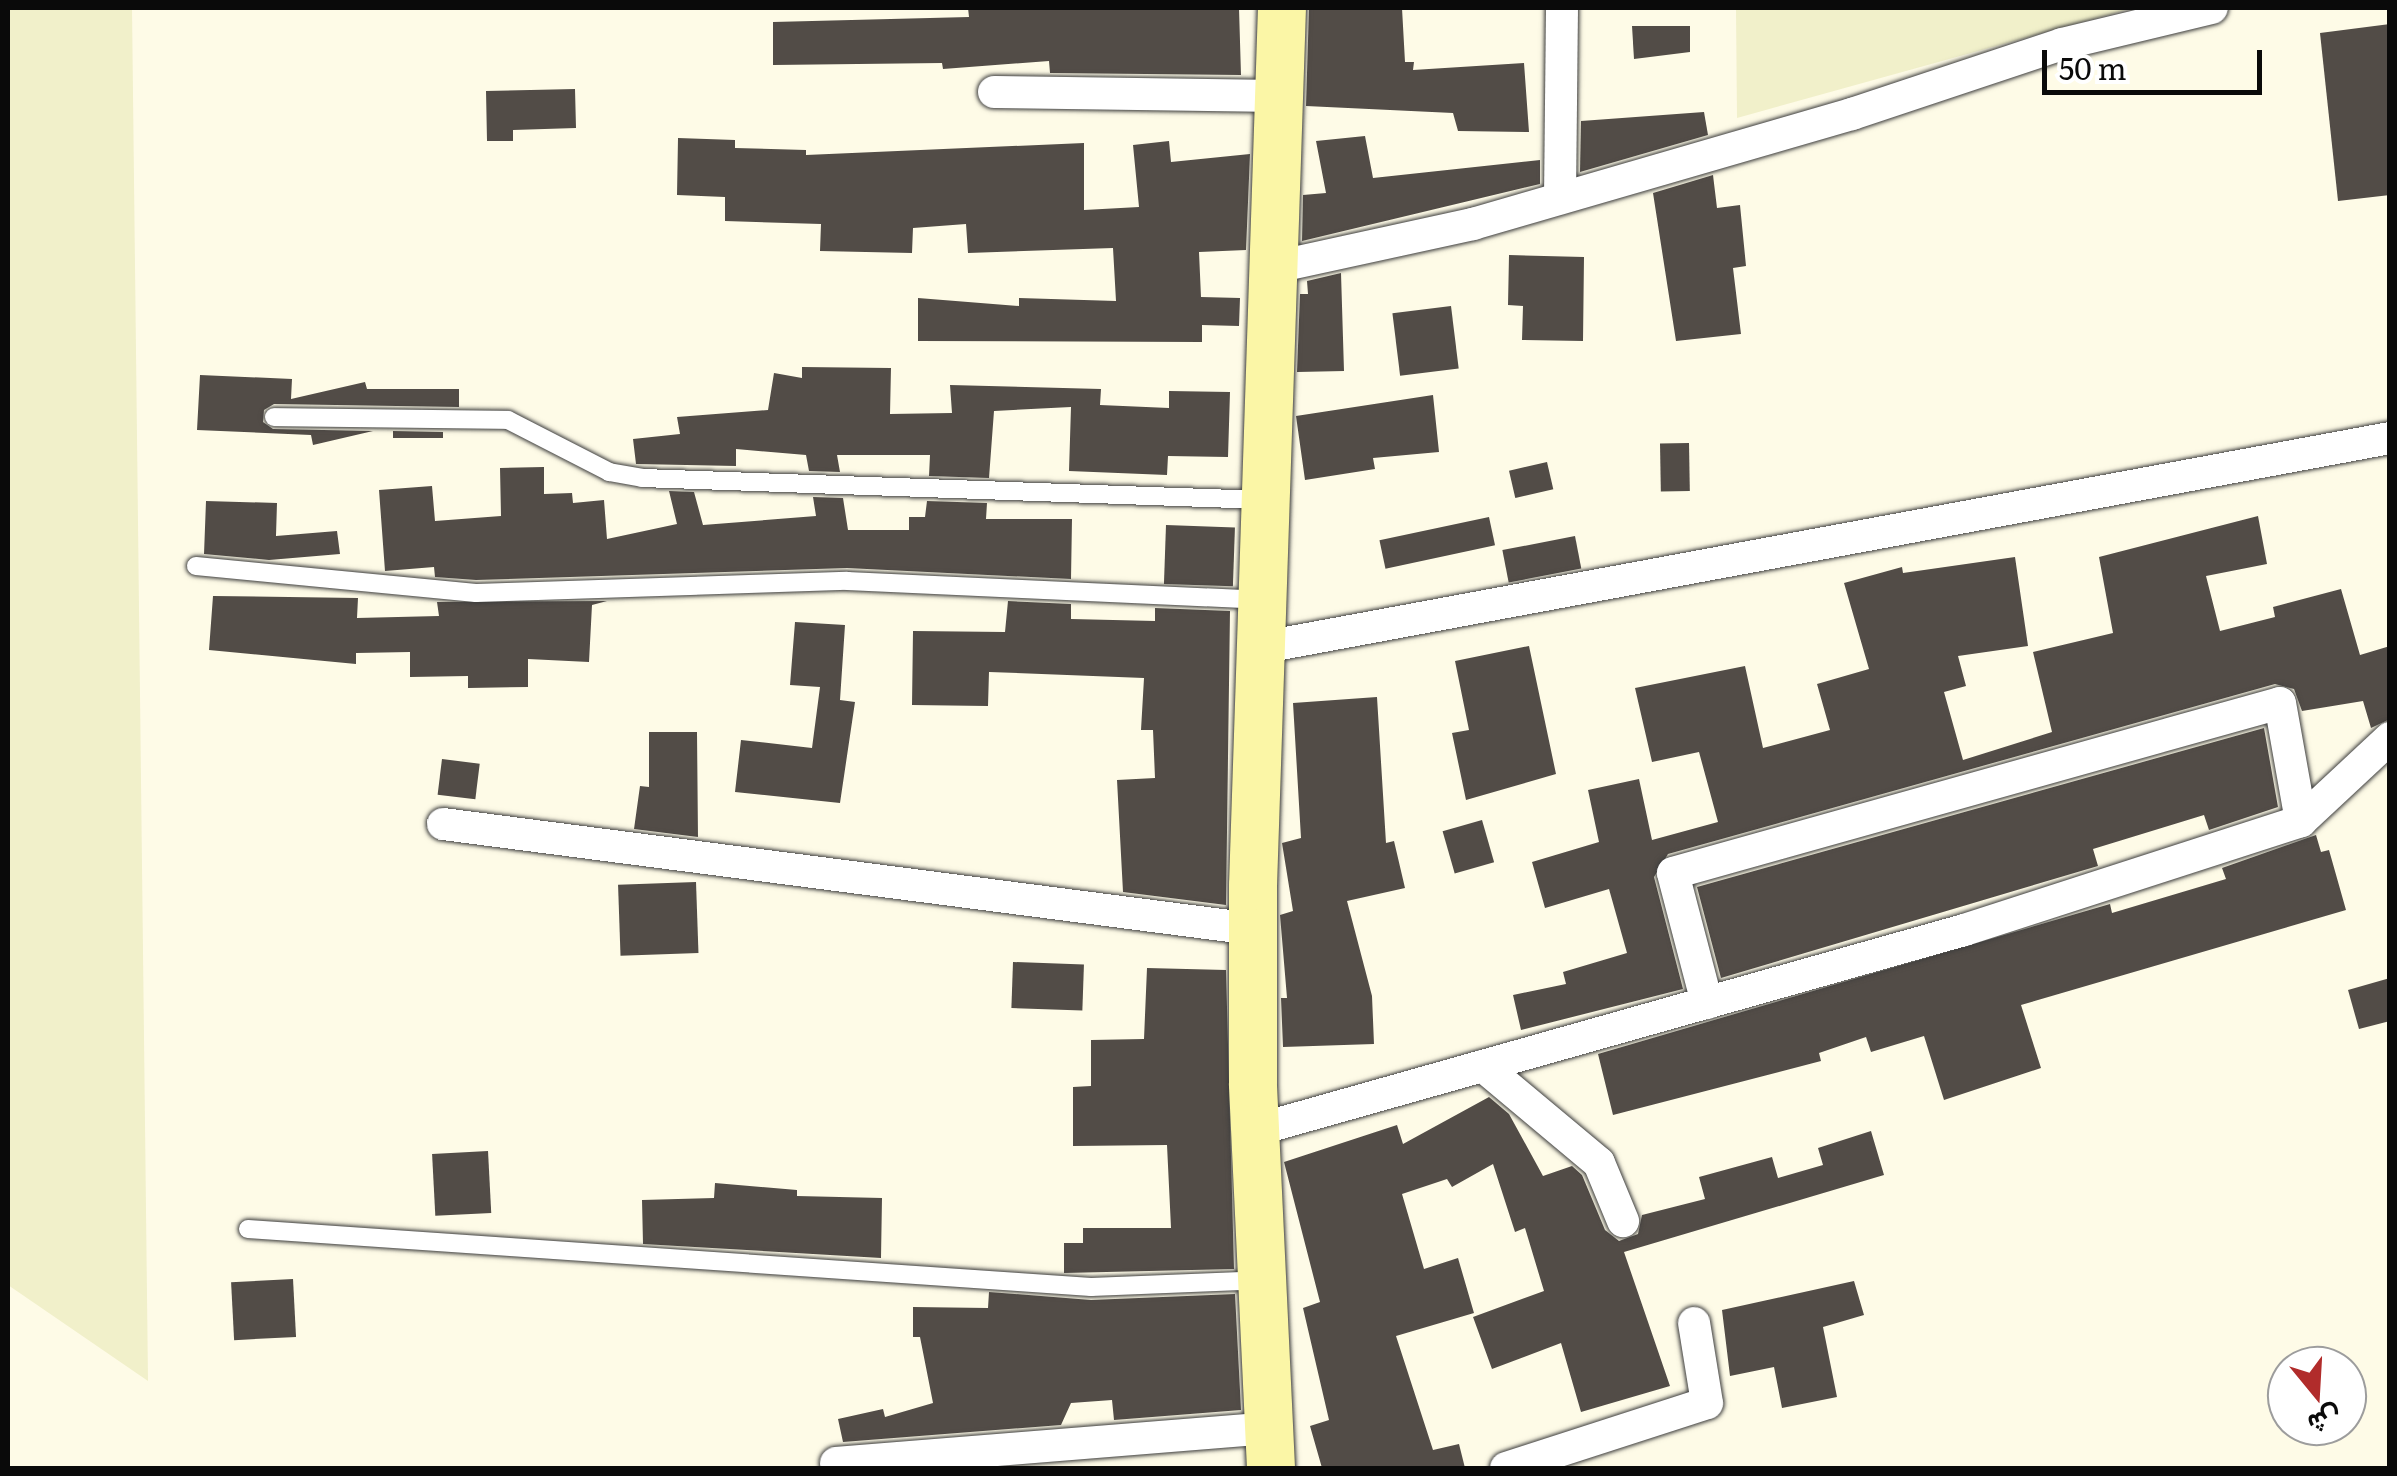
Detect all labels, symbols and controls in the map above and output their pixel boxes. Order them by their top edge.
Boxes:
scale bar [2047,30,2267,92]
text: 50 m [2059,45,2127,89]
north arrow [2267,1346,2367,1446]
text: ش [2303,1397,2348,1448]

